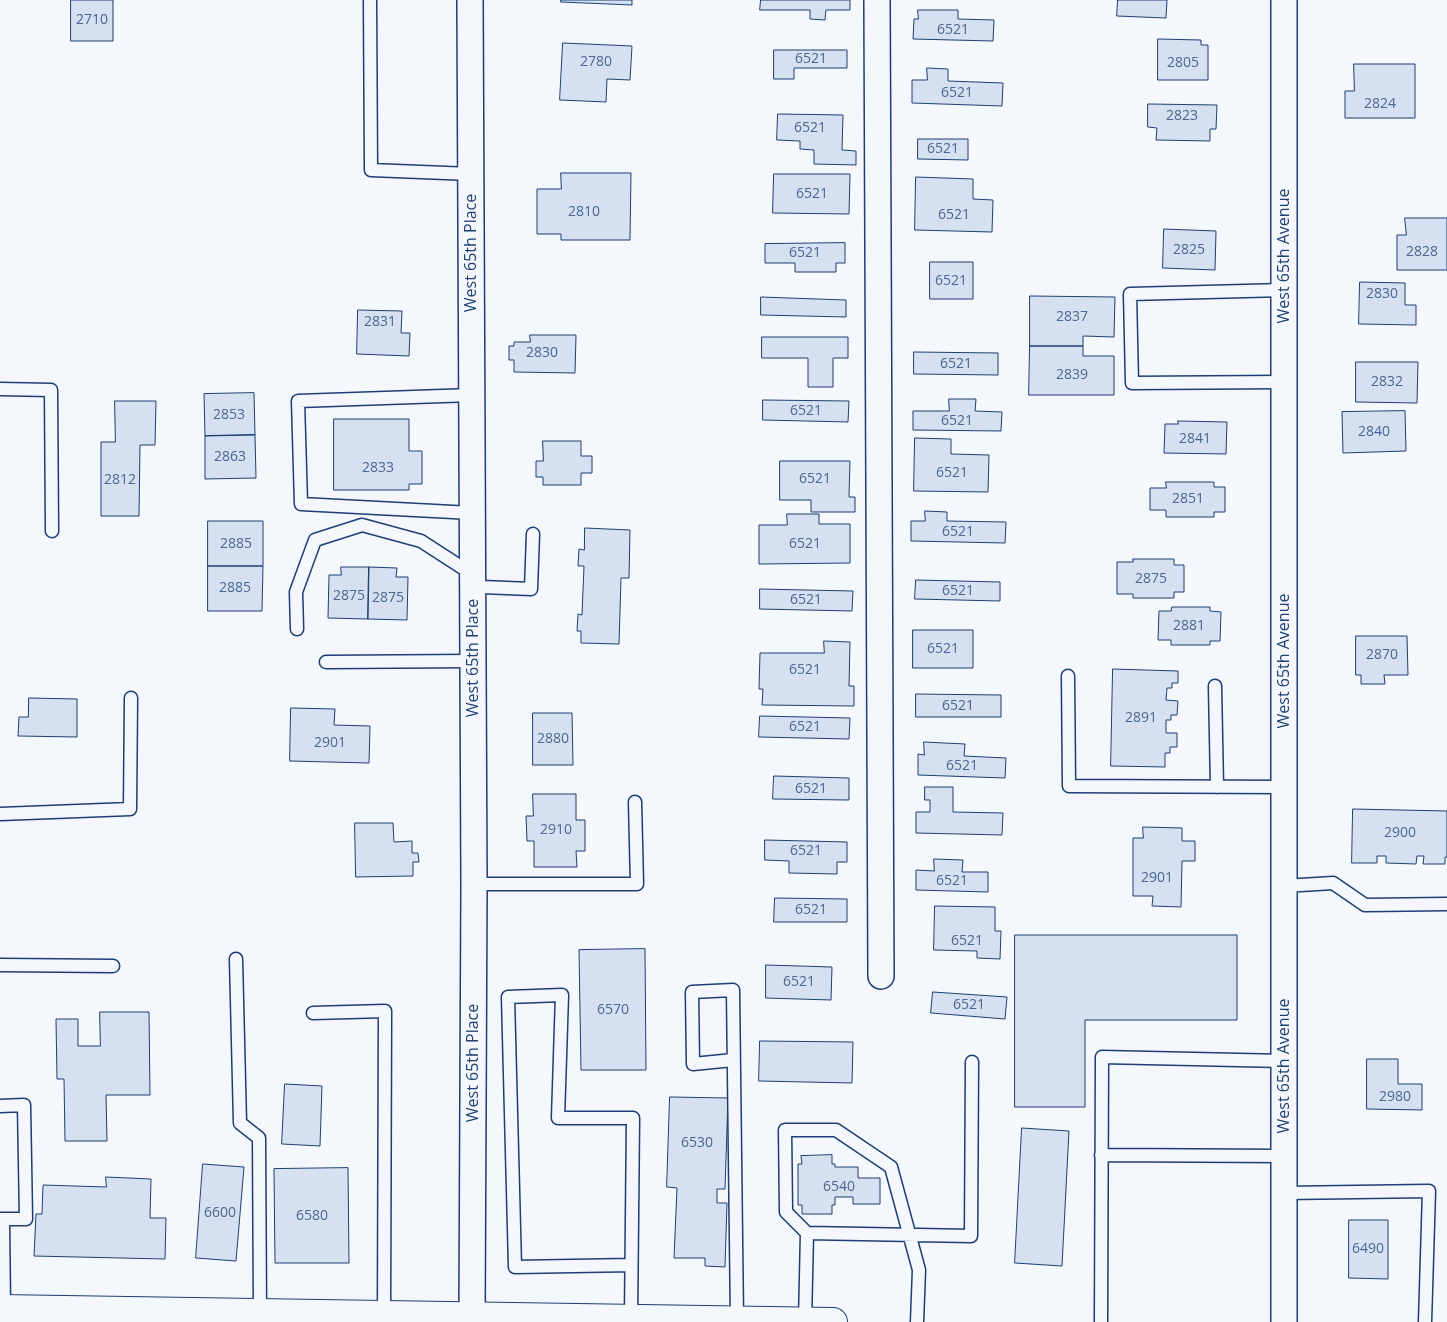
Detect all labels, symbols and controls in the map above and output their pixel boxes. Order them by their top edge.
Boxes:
house number: 2710 [76,12,108,28]
house number: 6521 [937,22,969,38]
house number: 6521 [795,51,827,67]
house number: 2780 [580,54,612,70]
house number: 2805 [1167,55,1199,71]
house number: 6521 [941,85,973,101]
house number: 2824 [1364,96,1396,112]
house number: 2823 [1166,108,1198,124]
house number: 6521 [794,120,826,136]
house number: 6521 [927,141,959,157]
house number: 6521 [796,186,828,202]
street label: West 65th Avenue [1274,189,1294,323]
street label: West 65th Place [461,194,481,312]
house number: 2810 [568,204,600,220]
house number: 6521 [938,207,970,223]
house number: 2825 [1173,242,1205,258]
house number: 2828 [1406,244,1438,260]
house number: 6521 [789,245,821,261]
house number: 6521 [935,273,967,289]
house number: 2830 [1366,286,1398,302]
house number: 2837 [1056,309,1088,325]
house number: 2831 [364,314,396,330]
house number: 2830 [526,345,558,361]
house number: 6521 [940,356,972,372]
house number: 2839 [1056,367,1088,383]
house number: 2832 [1371,374,1403,390]
house number: 6521 [790,403,822,419]
house number: 2853 [213,407,245,423]
house number: 6521 [941,413,973,429]
house number: 2840 [1358,424,1390,440]
house number: 2841 [1179,431,1211,447]
house number: 2863 [214,449,246,465]
house number: 2833 [362,460,394,476]
house number: 6521 [936,465,968,481]
house number: 6521 [799,471,831,487]
house number: 2812 [104,472,136,488]
house number: 2851 [1172,491,1204,507]
house number: 6521 [942,524,974,540]
house number: 2885 [220,536,252,552]
house number: 6521 [789,536,821,552]
house number: 2875 [1135,571,1167,587]
house number: 2885 [219,580,251,596]
house number: 6521 [942,583,974,599]
house number: 2875 [333,588,365,604]
house number: 2875 [372,590,404,606]
house number: 6521 [790,592,822,608]
street label: West 65th Avenue [1274,594,1294,728]
street label: West 65th Place [463,599,483,717]
house number: 2881 [1173,618,1205,634]
house number: 6521 [927,641,959,657]
house number: 2870 [1366,647,1398,663]
house number: 6521 [789,662,821,678]
house number: 6521 [942,698,974,714]
house number: 2891 [1125,710,1157,726]
house number: 6521 [789,719,821,735]
house number: 2880 [537,731,569,747]
house number: 2901 [314,735,346,751]
house number: 6521 [946,758,978,774]
house number: 6521 [795,781,827,797]
house number: 2910 [540,822,572,838]
house number: 2900 [1384,825,1416,841]
house number: 6521 [790,843,822,859]
house number: 2901 [1141,870,1173,886]
house number: 6521 [936,873,968,889]
house number: 6521 [795,902,827,918]
house number: 6521 [951,933,983,949]
house number: 6521 [783,974,815,990]
house number: 6521 [953,997,985,1013]
street label: West 65th Avenue [1274,999,1294,1133]
house number: 6570 [597,1002,629,1018]
street label: West 65th Place [463,1004,483,1122]
house number: 2980 [1379,1089,1411,1105]
house number: 6530 [681,1135,713,1151]
house number: 6540 [823,1179,855,1195]
house number: 6600 [204,1205,236,1221]
house number: 6580 [296,1208,328,1224]
house number: 6490 [1352,1241,1384,1257]

